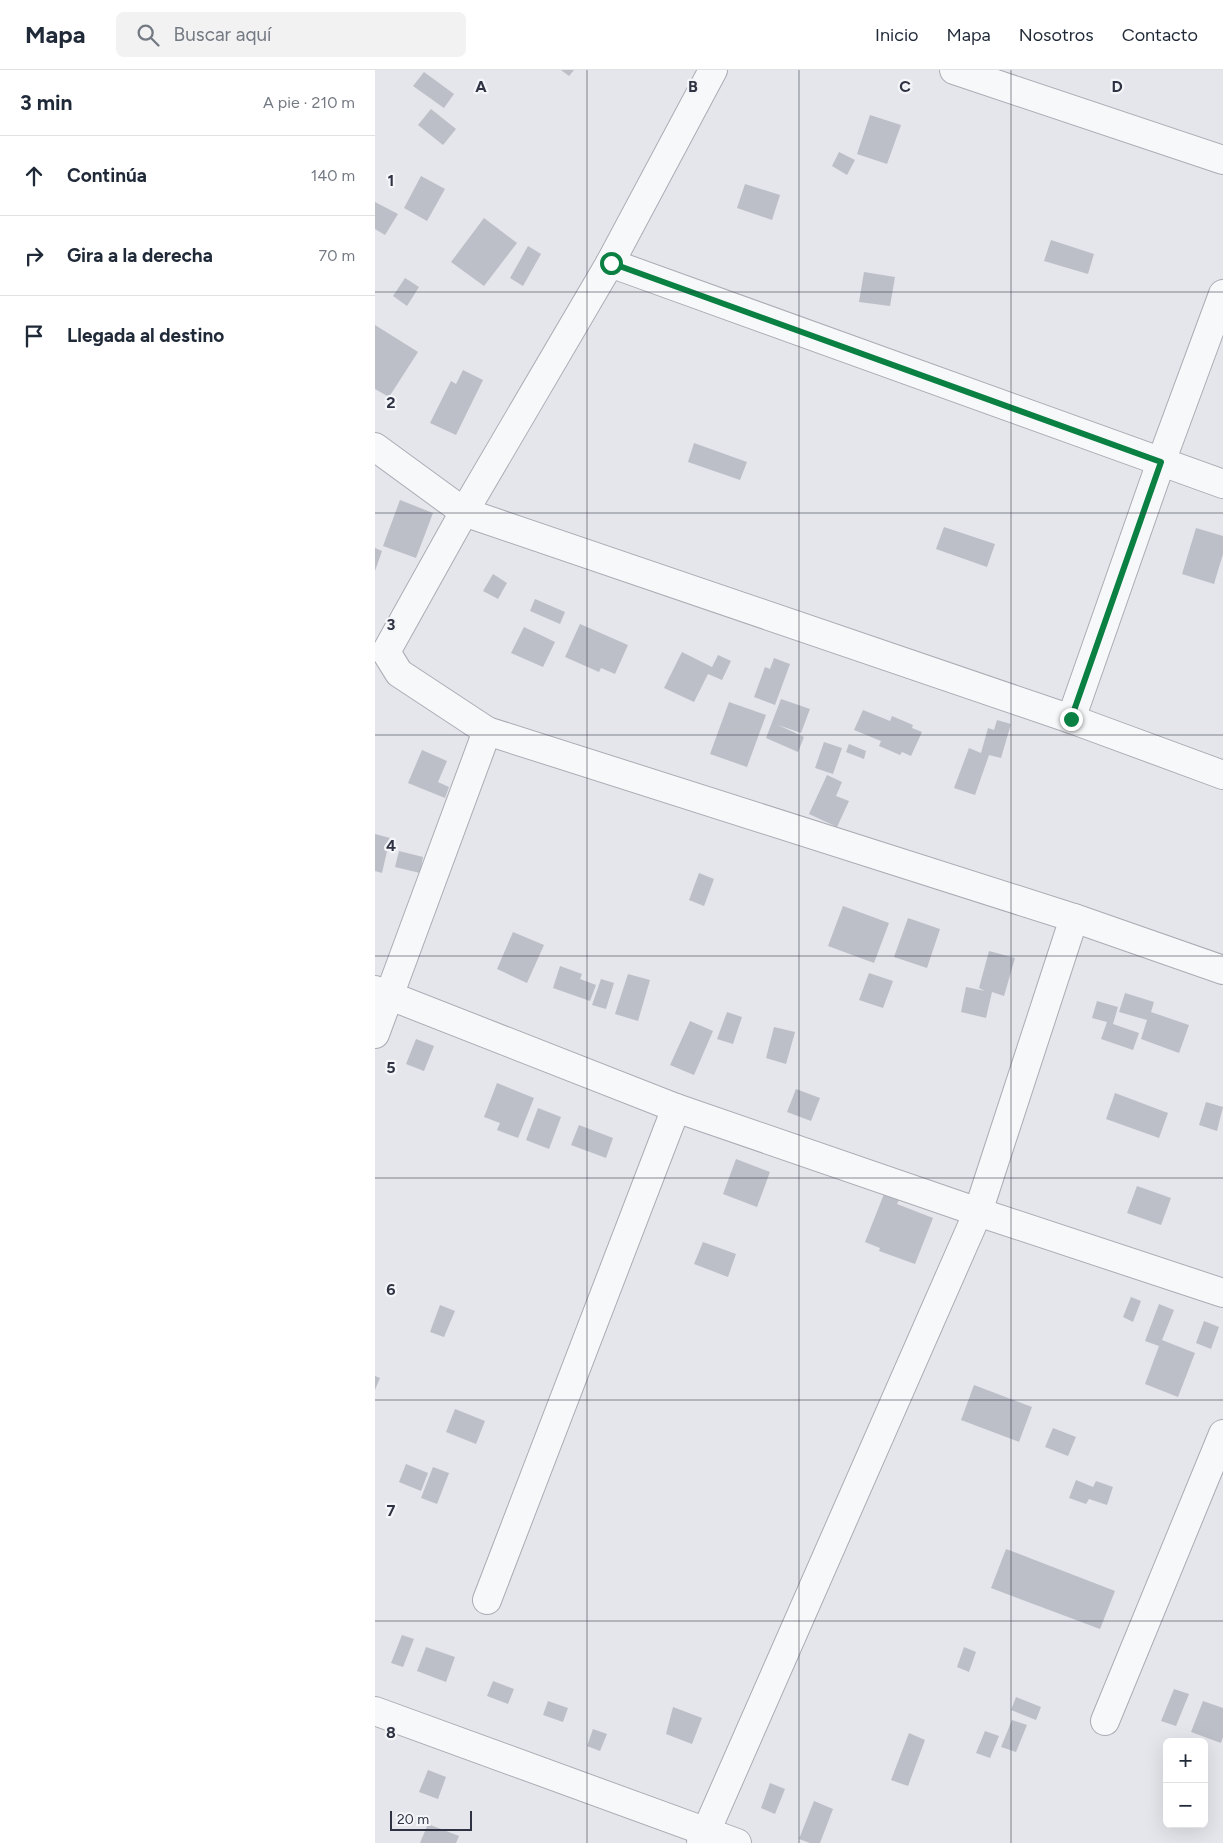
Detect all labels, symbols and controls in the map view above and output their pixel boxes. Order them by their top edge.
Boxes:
search box [116,12,466,57]
text: Mapa [25,20,86,49]
icon: search [134,21,162,49]
text: Buscar aquí [174,23,271,46]
text: Inicio [875,24,919,46]
text: Mapa [947,24,991,46]
text: Nosotros [1019,24,1094,46]
text: Contacto [1122,24,1198,46]
text: A [475,77,487,96]
text: B [688,77,698,96]
text: C [899,77,911,96]
text: D [1111,77,1123,96]
text: 3 min [20,90,72,115]
text: A pie · 210 m [263,93,355,112]
icon: ahead [20,162,48,190]
text: Continúa [67,164,147,187]
text: 140 m [311,166,355,185]
text: 1 [388,171,394,190]
icon: right [20,242,48,270]
text: Gira a la derecha [67,244,213,267]
text: 70 m [319,246,355,265]
route start [600,252,623,275]
icon: arrive [20,322,48,350]
text: Llegada al destino [67,324,224,347]
text: 2 [386,393,396,412]
text: 3 [387,615,396,634]
route end [1060,708,1083,731]
text: 4 [386,836,396,855]
text: 5 [386,1058,396,1077]
text: 6 [386,1280,396,1299]
text: 7 [387,1501,396,1520]
text: 8 [386,1723,396,1742]
map controls [1163,1738,1208,1828]
button: + [1163,1738,1208,1783]
button: − [1163,1783,1208,1828]
scale bar [390,1808,473,1831]
text: 20 m [397,1811,429,1828]

